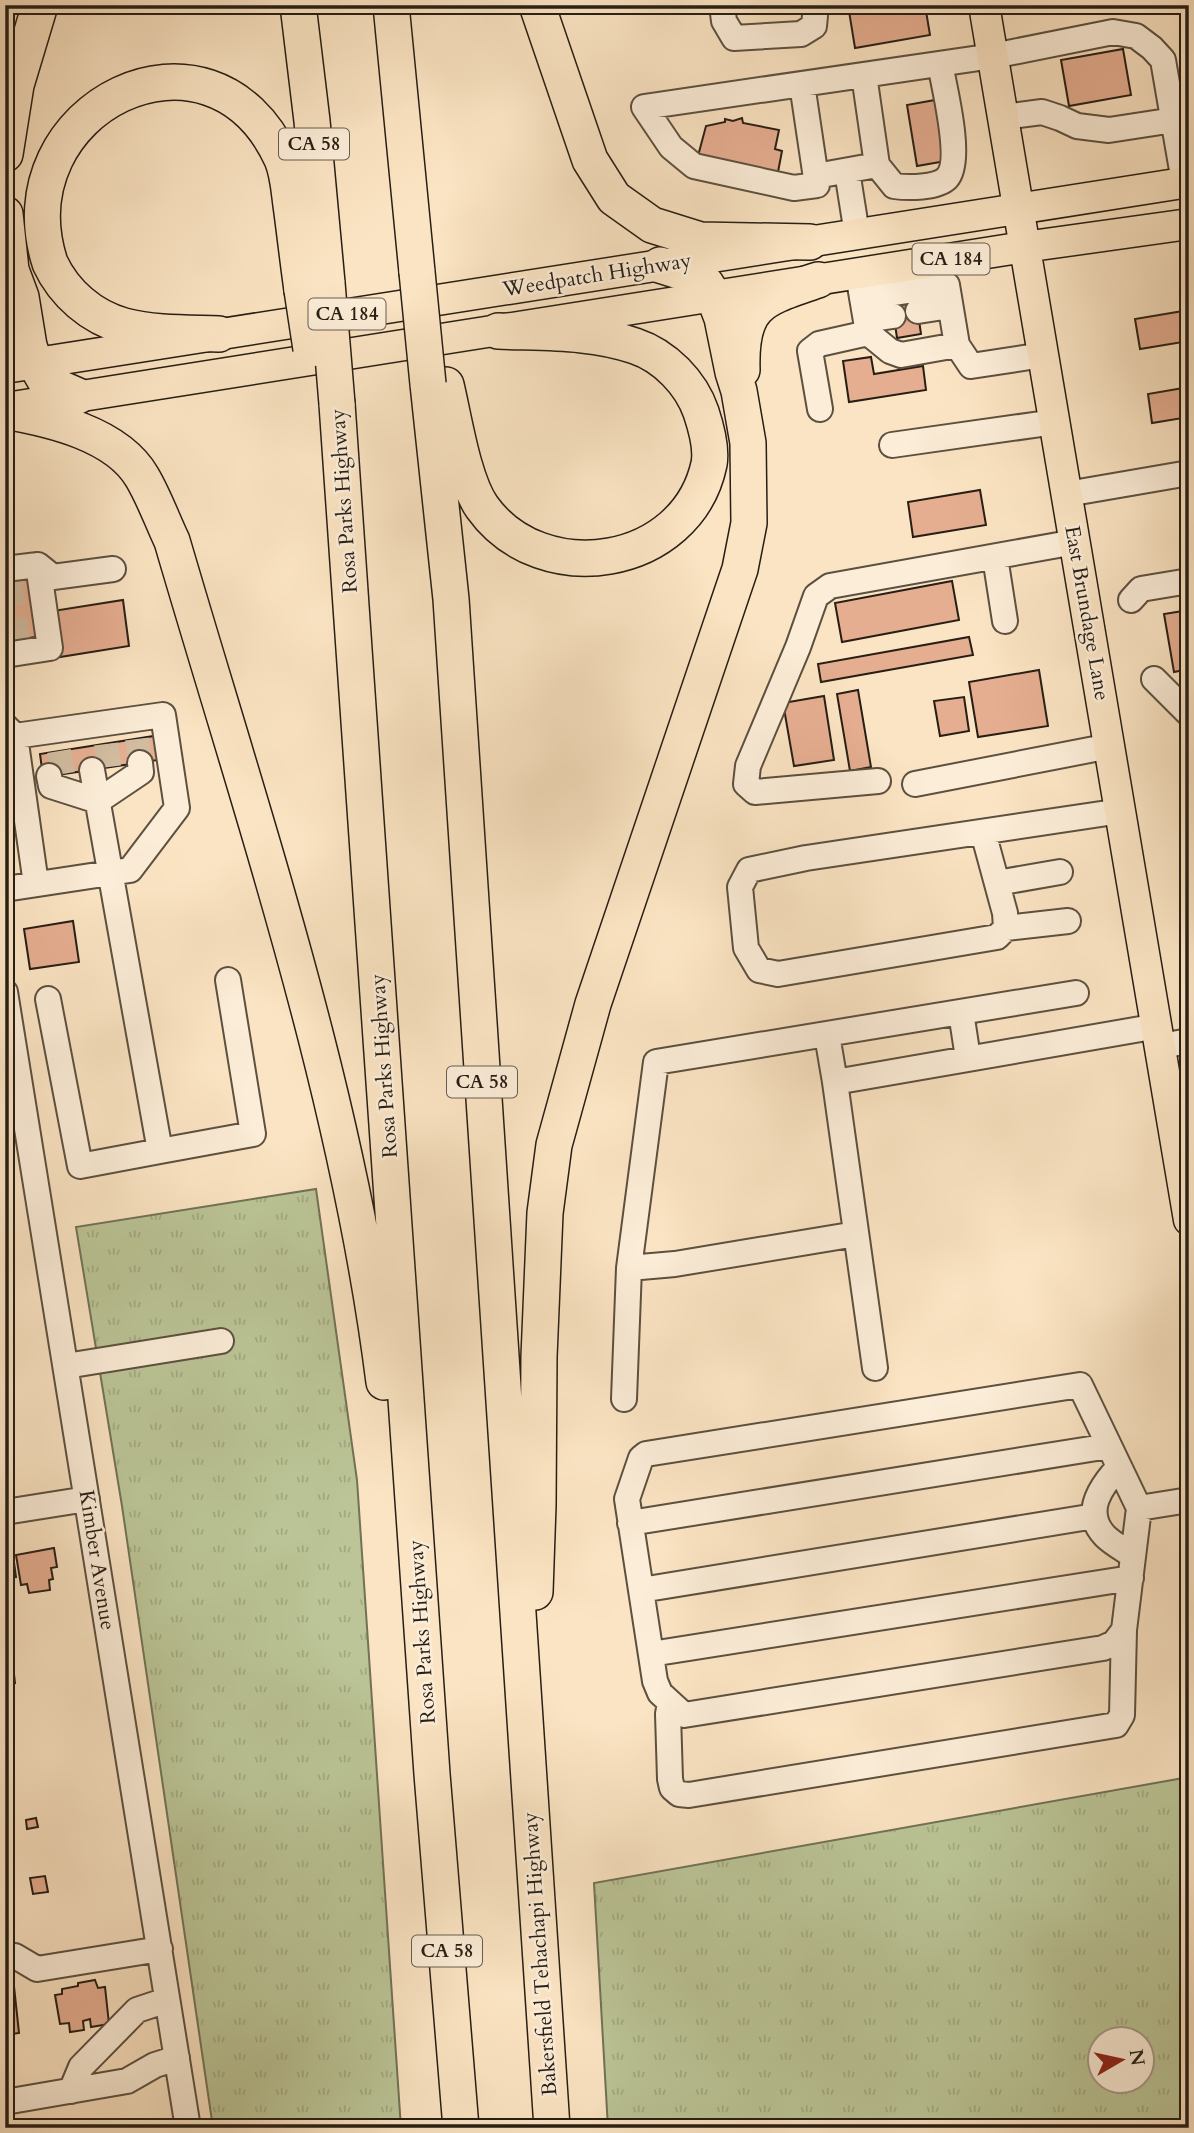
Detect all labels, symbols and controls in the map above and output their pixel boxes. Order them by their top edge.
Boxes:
road number: CA 58 [279,128,349,160]
road number: CA 184 [912,244,990,274]
street label: Weedpatch Highway [499,246,694,304]
road number: CA 184 [308,298,386,330]
street label: Rosa Parks Highway [323,408,365,594]
street label: East Brundage Lane [1057,523,1117,703]
street label: Rosa Parks Highway [363,973,405,1159]
road number: CA 58 [447,1066,517,1098]
street label: Kimber Avenue [72,1488,122,1632]
street label: Rosa Parks Highway [401,1539,443,1725]
street label: Bakersfield Tehachapi Highway [516,1811,564,2097]
road number: CA 58 [412,1936,482,1966]
north arrow [1086,2024,1156,2094]
text: N [1123,2047,1151,2068]

